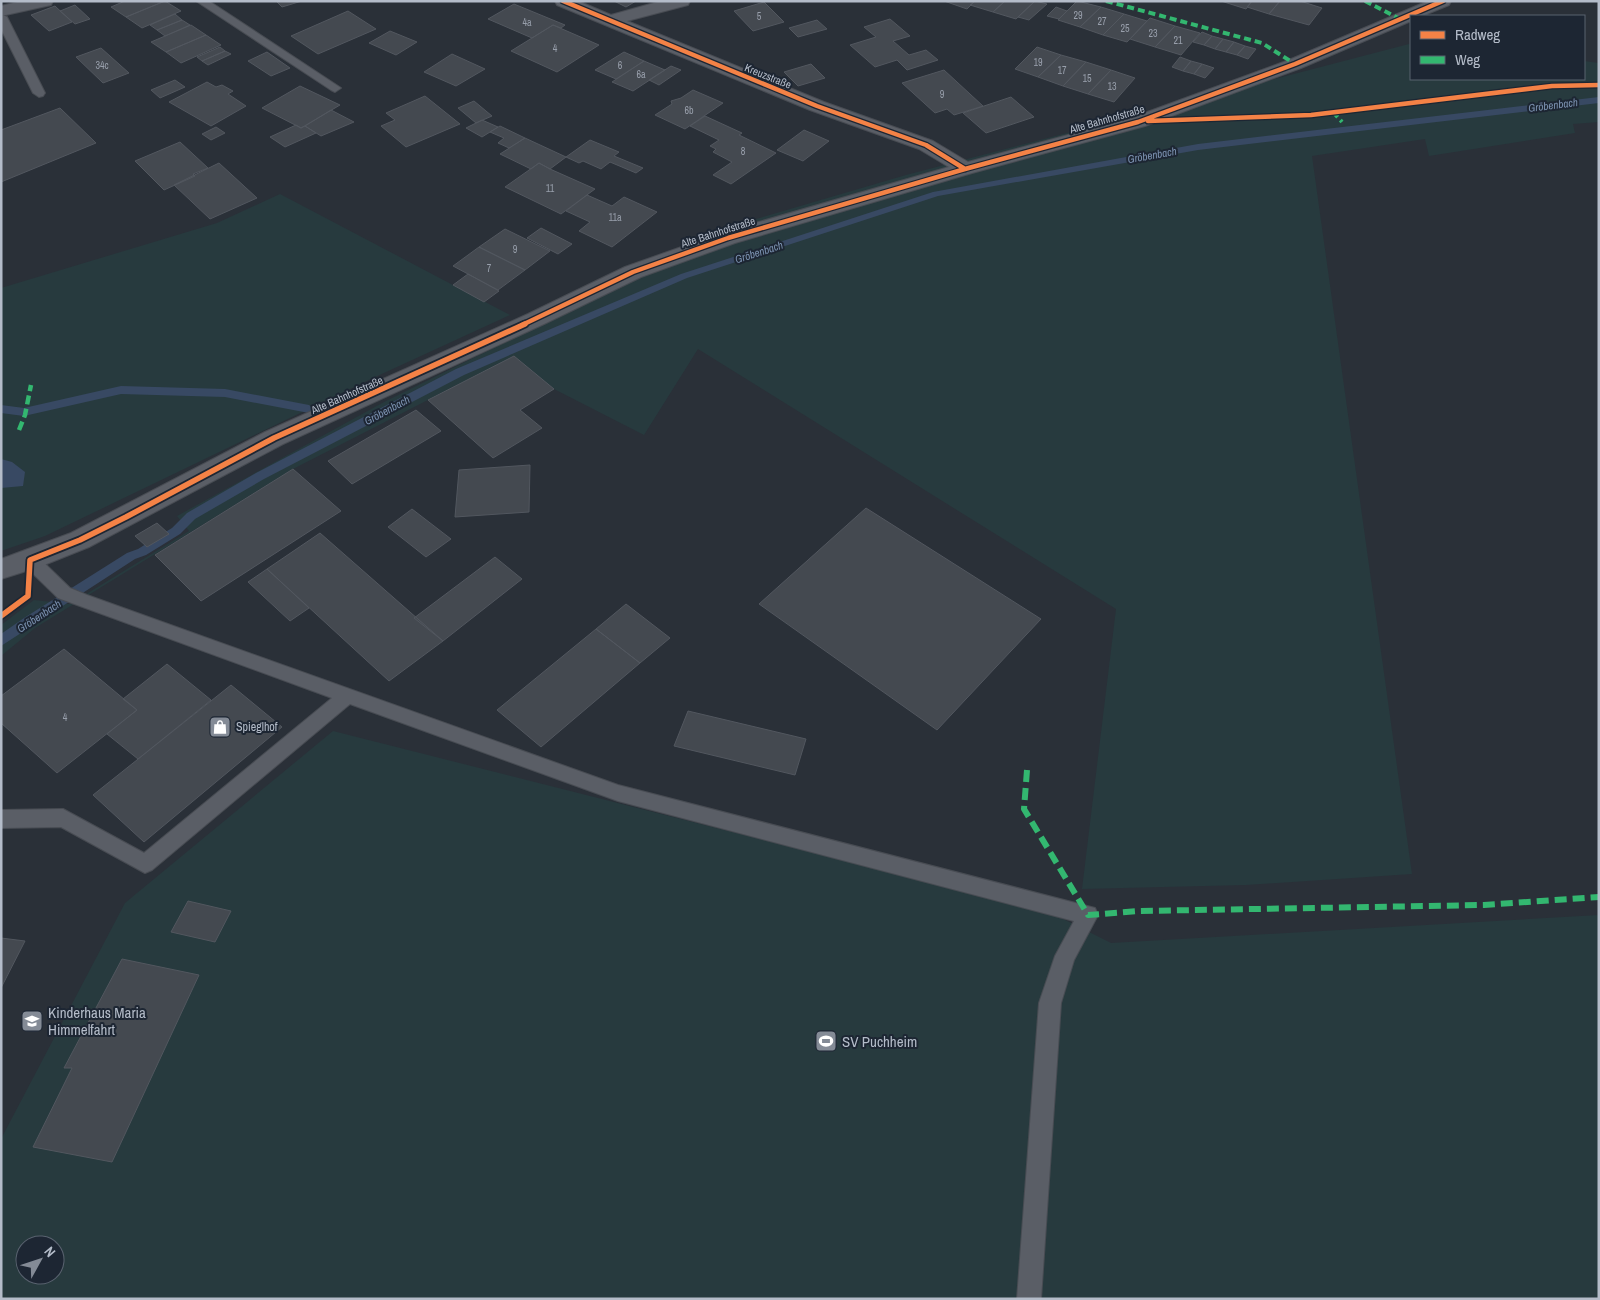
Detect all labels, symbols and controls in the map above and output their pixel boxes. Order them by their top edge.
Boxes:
house number: 29 [1073,9,1083,22]
house number: 5 [757,10,762,23]
house number: 27 [1097,15,1107,28]
legend [1410,15,1585,80]
house number: 4a [522,16,532,29]
house number: 25 [1120,22,1130,35]
text: Radweg [1455,24,1500,45]
house number: 23 [1148,27,1158,40]
house number: 21 [1173,34,1183,47]
house number: 4 [553,42,558,55]
text: Weg [1455,49,1480,70]
house number: 19 [1033,56,1043,69]
house number: 34c [95,59,109,72]
house number: 6 [618,59,623,72]
street label: Kreuzstraße [743,60,793,92]
house number: 17 [1057,64,1067,77]
house number: 6a [636,68,646,81]
house number: 15 [1082,72,1092,85]
house number: 13 [1107,80,1117,93]
house number: 9 [940,88,945,101]
water label: Gröbenbach [1528,95,1578,115]
street label: Alte Bahnhofstraße [1067,102,1146,137]
house number: 6b [684,104,694,117]
water label: Gröbenbach [1126,144,1178,166]
house number: 8 [741,145,746,158]
house number: 11 [546,182,555,195]
house number: 11a [608,211,622,224]
street label: Alte Bahnhofstraße [678,213,757,251]
water label: Gröbenbach [733,238,785,266]
house number: 9 [513,243,518,256]
house number: 7 [487,262,492,275]
street label: Alte Bahnhofstraße [308,373,385,418]
water label: Gröbenbach [362,392,412,428]
water label: Gröbenbach [14,597,64,635]
house number: 4 [63,711,68,724]
shop icon: Spieglhof [208,715,232,739]
place label: Spieglhof [236,719,278,735]
place label: Kinderhaus Maria Himmelfahrt [48,1002,146,1040]
school or university icon: Kinderhaus Maria Himmelfahrt [20,1009,44,1033]
sports icon: SV Puchheim [814,1029,838,1053]
place label: SV Puchheim [842,1031,917,1052]
north arrow [15,1235,65,1285]
text: N [40,1243,60,1261]

